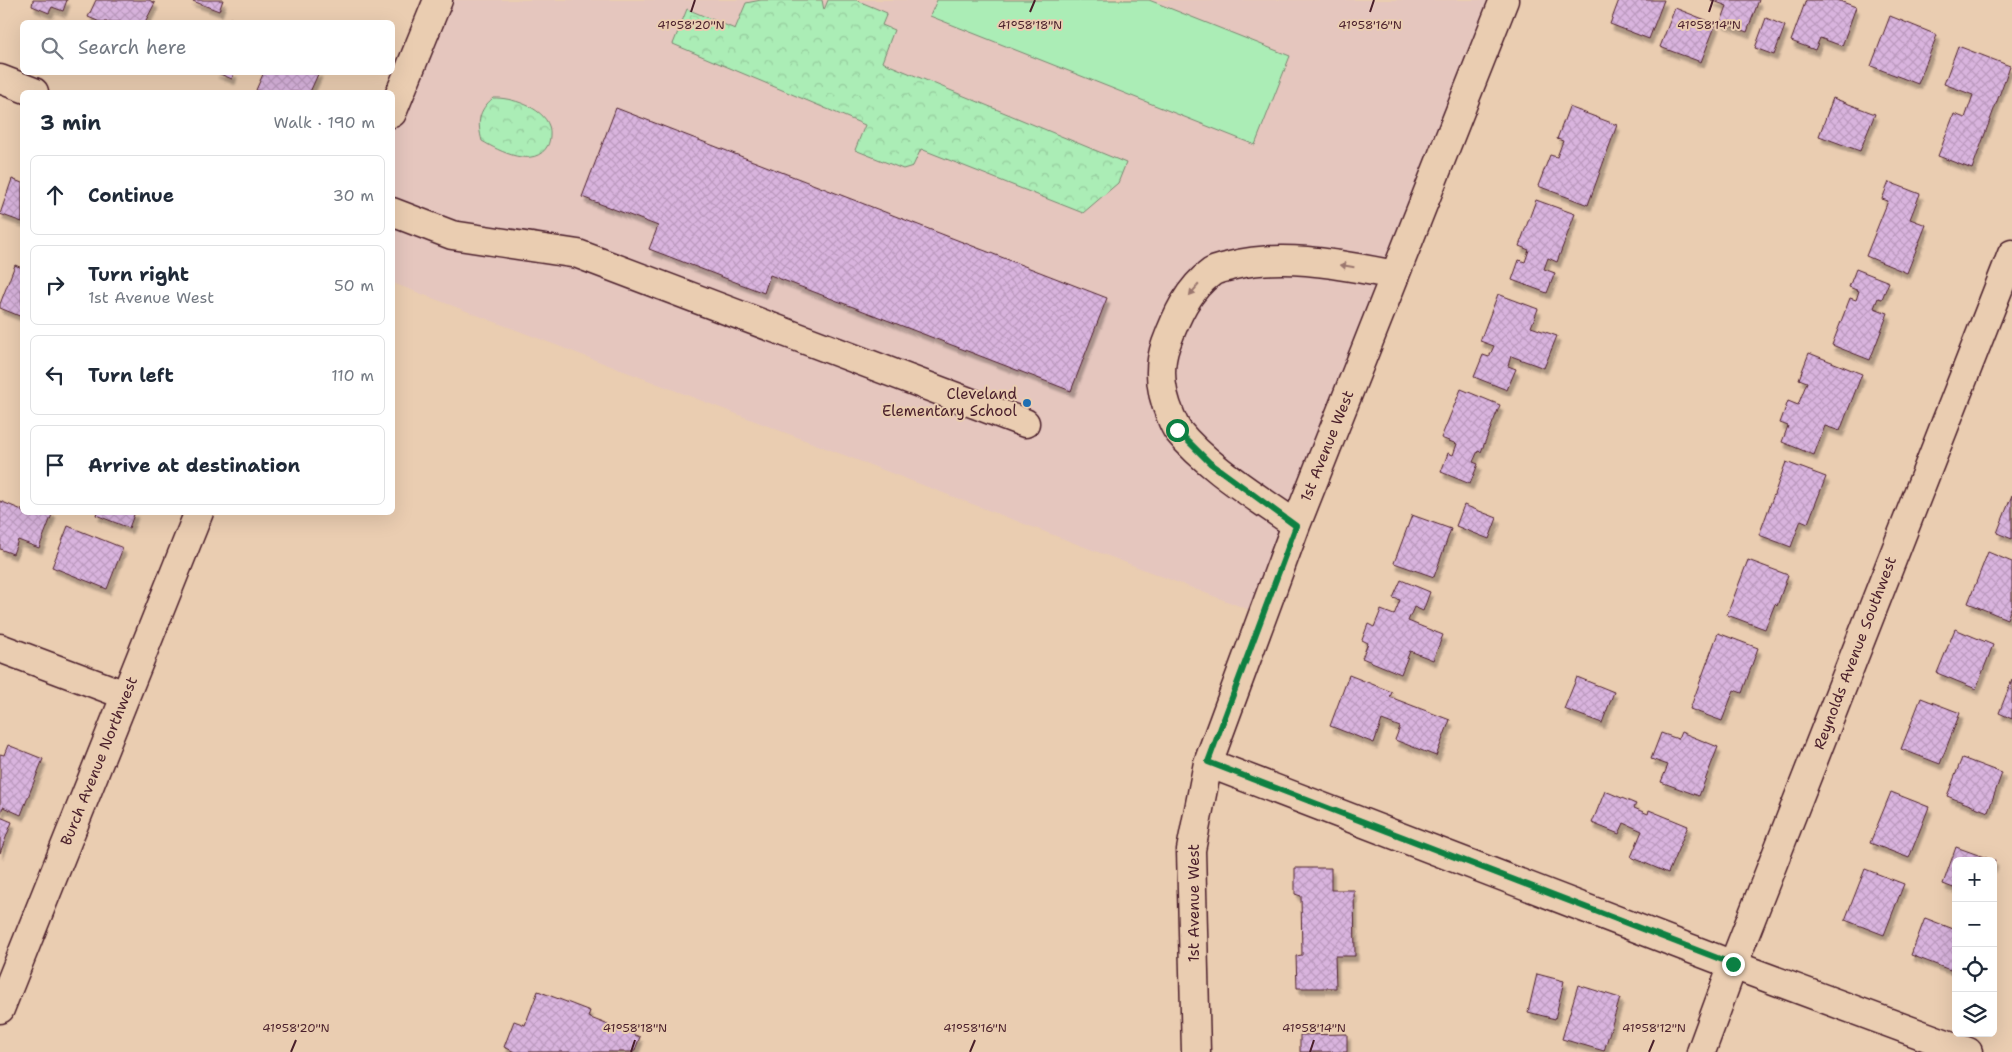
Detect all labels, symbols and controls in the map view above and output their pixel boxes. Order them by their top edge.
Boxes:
text: 41°58'20"N [657,17,725,33]
text: 41°58'18"N [998,17,1062,33]
text: 41°58'16"N [1338,17,1402,33]
text: 41°58'14"N [1677,17,1741,33]
search box [20,20,395,75]
icon: search [38,34,66,62]
text: Search here [78,35,187,60]
text: 3 min [40,109,101,137]
text: Walk · 190 m [273,112,375,133]
icon: ahead [41,181,69,209]
text: Continue [88,183,174,208]
text: 30 m [333,185,374,206]
text: Turn right [88,262,189,287]
one-way arrow [1339,262,1355,270]
icon: right [41,271,69,299]
text: 50 m [334,275,374,296]
one-way arrow [1189,284,1200,297]
text: 1st Avenue West [88,287,214,308]
icon: left [41,361,69,389]
text: Turn left [88,363,174,388]
text: 110 m [331,365,374,386]
place label: Cleveland Elementary School [882,384,1017,421]
street label: 1st Avenue West [1296,387,1358,505]
marker: Cleveland Elementary School [1021,397,1033,409]
route start [1166,419,1189,442]
icon: arrive [41,451,69,479]
text: Arrive at destination [88,453,300,478]
street label: Reynolds Avenue Southwest [1809,554,1901,752]
street label: Burch Avenue Northwest [56,674,142,848]
street label: 1st Avenue West [1184,844,1204,962]
map controls [1952,857,1997,1037]
button: + [1952,857,1997,902]
button: − [1952,902,1997,947]
button: locate [1952,947,1997,992]
route end [1722,953,1745,976]
button: layers [1952,992,1997,1037]
text: 41°58'20"N [262,1020,330,1036]
text: 41°58'18"N [603,1020,667,1036]
text: 41°58'16"N [943,1020,1007,1036]
text: 41°58'14"N [1282,1020,1346,1036]
text: 41°58'12"N [1622,1020,1686,1036]

